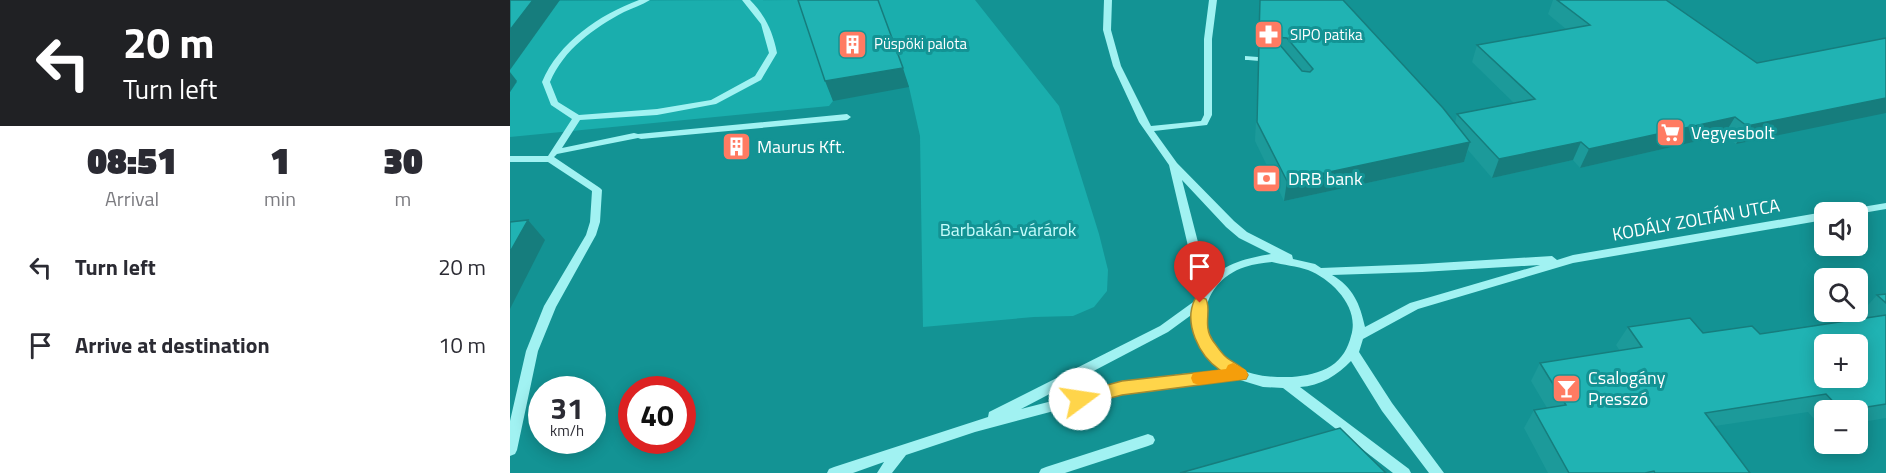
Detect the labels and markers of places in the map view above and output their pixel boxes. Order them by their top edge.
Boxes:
pharmacy icon: SIPO patika [1253,19,1285,51]
place label: SIPO patika [1290,23,1363,46]
building icon: Püspöki palota [837,28,869,60]
place label: Püspöki palota [874,32,967,55]
supermarket icon: Vegyesbolt [1654,117,1686,149]
place label: Vegyesbolt [1691,119,1775,146]
building icon: Maurus Kft. [720,131,752,163]
place label: Maurus Kft. [757,133,845,160]
bank icon: DRB bank [1251,163,1283,195]
place label: DRB bank [1288,165,1363,192]
pin [1174,241,1225,303]
place label: Csalogány Presszó [1588,364,1666,412]
bar icon: Csalogány Presszó [1551,372,1583,404]

